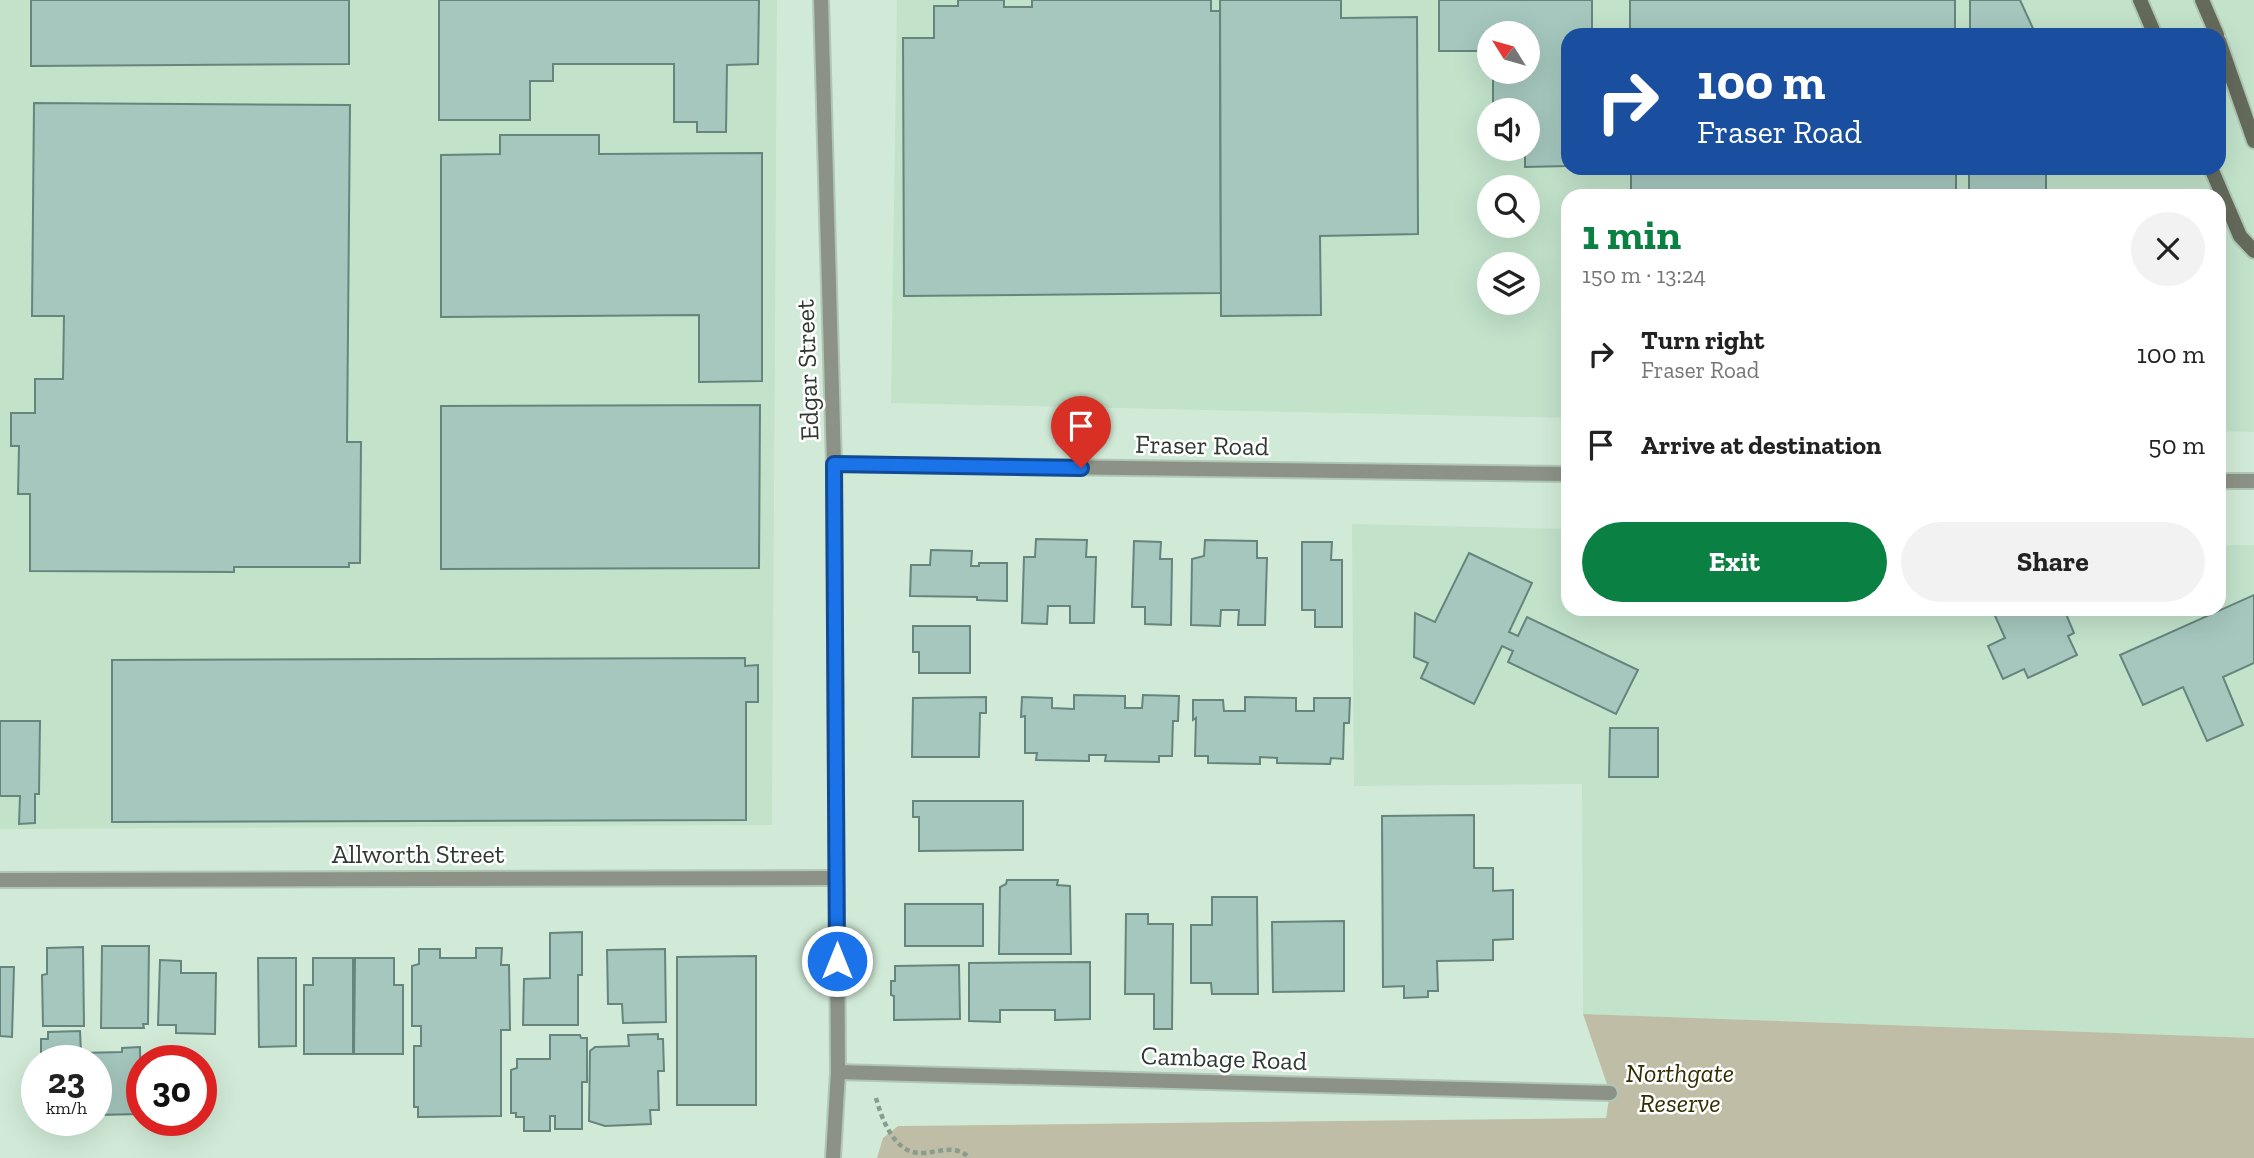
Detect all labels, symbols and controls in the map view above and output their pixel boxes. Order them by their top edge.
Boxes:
north arrow [1477,21,1540,84]
map controls [1477,21,1540,315]
text: 100 m [1697,53,1825,112]
icon: right [1582,56,1673,147]
button: sound [1477,98,1540,161]
text: Fraser Road [1697,113,1862,151]
button: search [1477,175,1540,238]
text: 1 min [1582,209,1681,260]
button: close [2131,212,2205,286]
button: layers [1477,252,1540,315]
text: 150 m · 13:24 [1582,261,1706,289]
street label: Edgar Street [789,298,825,441]
text: Turn right [1641,324,1764,356]
icon: right [1582,335,1620,373]
text: 100 m [2137,338,2205,370]
text: Fraser Road [1641,356,1759,384]
pin [1051,396,1111,468]
icon: arrive [1062,407,1100,445]
icon: arrive [1582,426,1620,464]
street label: Fraser Road [1135,428,1269,462]
text: Arrive at destination [1641,429,1881,461]
text: 50 m [2148,429,2205,461]
button: Exit [1582,522,1887,602]
button: Share [1901,522,2205,602]
street label: Allworth Street [332,838,505,870]
position arrow [800,924,874,998]
street label: Cambage Road [1140,1039,1308,1077]
speed limit sign: 30 [126,1045,217,1136]
park label: Northgate Reserve [1626,1057,1734,1119]
text: 23 [48,1060,85,1102]
text: km/h [46,1097,87,1119]

